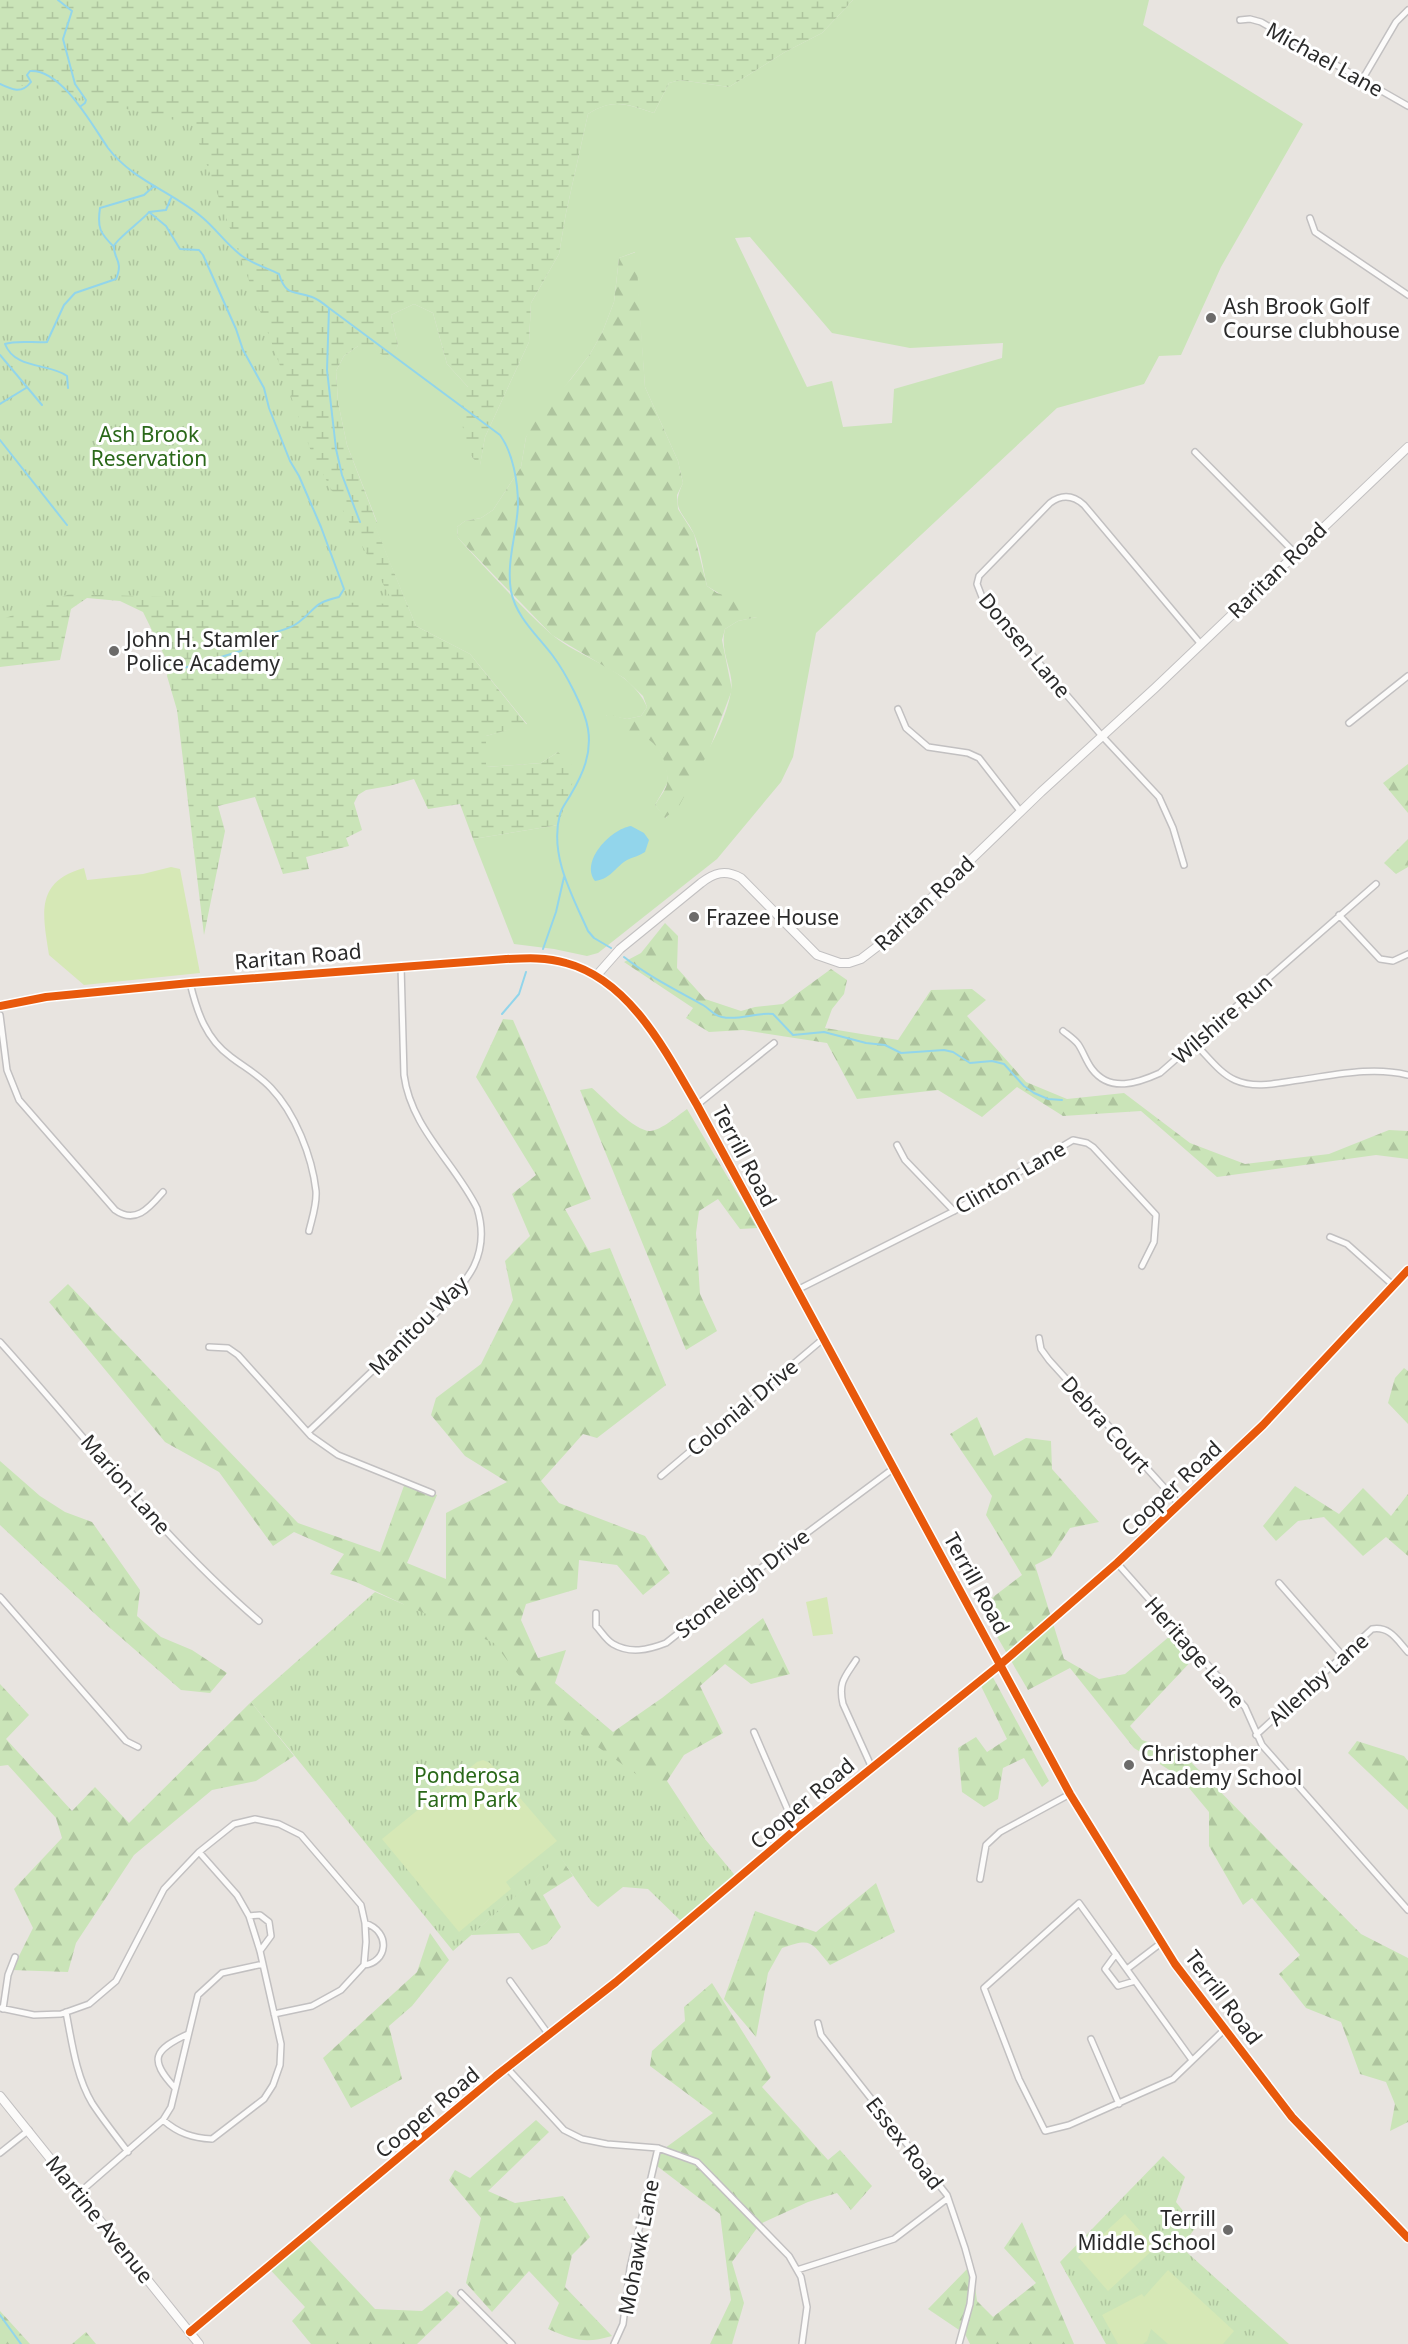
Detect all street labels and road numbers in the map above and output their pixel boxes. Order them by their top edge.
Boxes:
street label: Michael Lane [1262,15,1388,103]
street label: Raritan Road [1222,516,1332,624]
street label: Donsen Lane [973,587,1077,703]
street label: Raritan Road [868,849,980,957]
street label: Raritan Road [233,937,363,975]
street label: Wilshire Run [1166,968,1278,1070]
street label: Terrill Road [706,1100,784,1212]
street label: Clinton Lane [950,1134,1070,1220]
street label: Manitou Way [362,1269,474,1381]
street label: Colonial Drive [680,1352,804,1462]
street label: Debra Court [1055,1370,1157,1479]
street label: Marion Lane [75,1428,177,1540]
street label: Cooper Road [1115,1434,1227,1542]
street label: Stoneleigh Drive [669,1522,815,1644]
street label: Terrill Road [938,1527,1016,1639]
street label: Heritage Lane [1139,1590,1251,1714]
street label: Allenby Lane [1262,1627,1374,1731]
street label: Cooper Road [744,1751,860,1855]
street label: Terrill Road [1179,1944,1269,2050]
street label: Cooper Road [369,2060,485,2164]
street label: Essex Road [860,2091,950,2195]
street label: Martine Avenue [40,2149,160,2289]
street label: Mohawk Lane [611,2177,665,2317]

